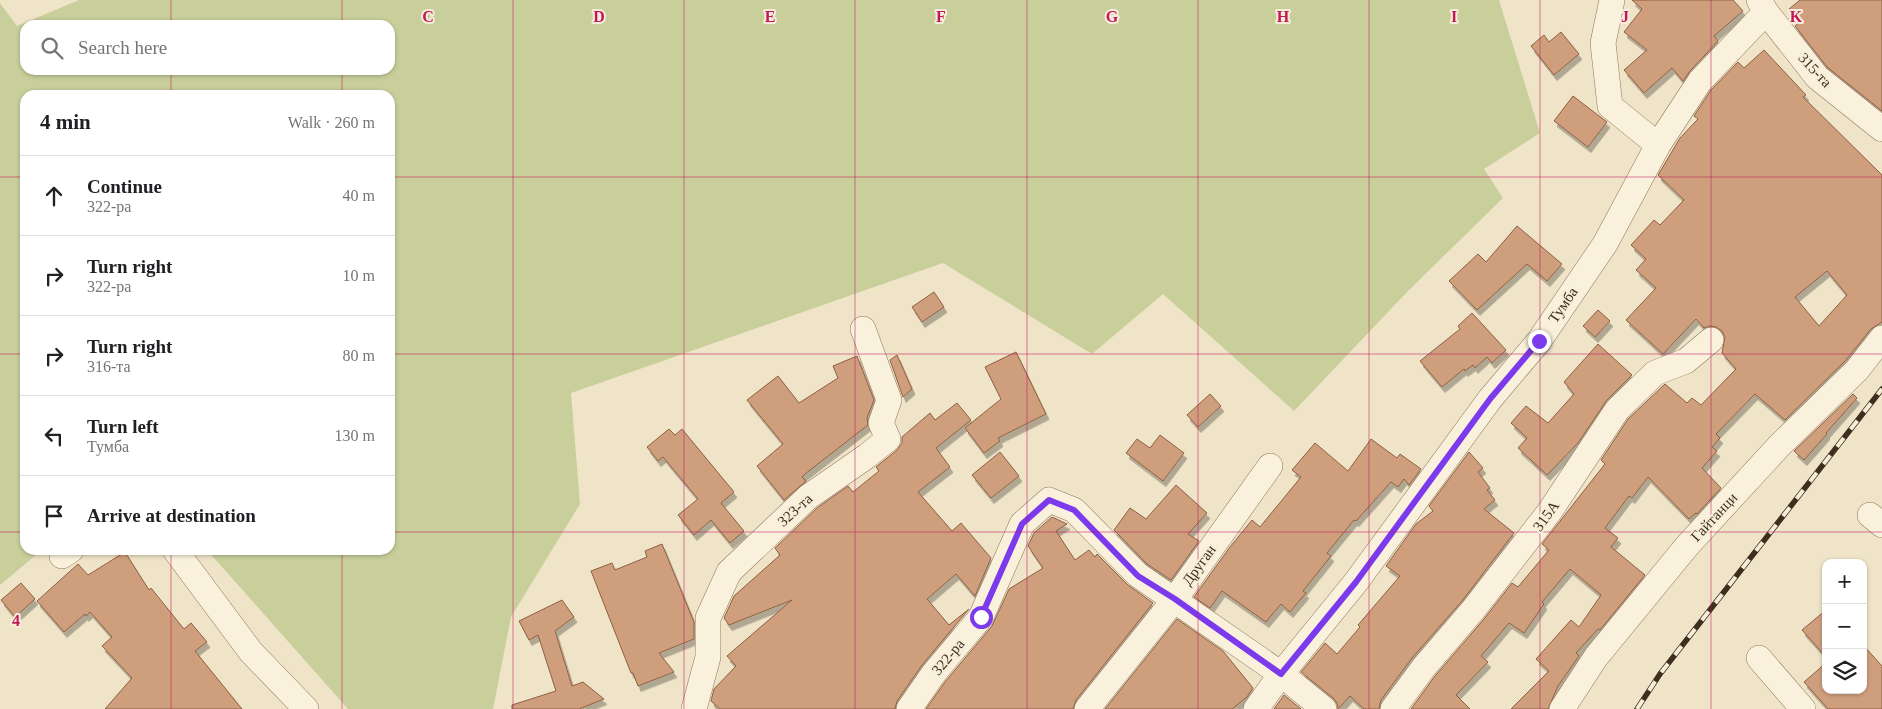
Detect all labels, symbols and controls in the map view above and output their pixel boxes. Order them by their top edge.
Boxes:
text: C [422,8,434,25]
text: D [593,8,605,25]
text: E [765,8,775,25]
text: F [936,8,946,25]
text: G [1106,8,1119,25]
text: H [1277,8,1290,25]
text: I [1451,8,1457,25]
text: J [1621,8,1629,25]
text: K [1790,8,1803,25]
search box [20,20,395,75]
icon: search [38,34,66,62]
text: Search here [78,37,167,58]
street label: 315-та [1795,50,1835,91]
text: 4 min [40,110,91,134]
text: Walk · 260 m [288,114,375,131]
text: Continue [87,176,162,197]
icon: ahead [40,182,68,210]
text: 40 m [343,187,375,204]
text: 322-ра [87,198,131,215]
text: Turn right [87,256,172,277]
icon: right [40,262,68,290]
text: 10 m [343,267,375,284]
text: 322-ра [87,278,131,295]
street label: Тумба [1545,284,1581,326]
route end [1528,330,1551,353]
text: Turn right [87,336,172,357]
icon: right [40,342,68,370]
text: 80 m [343,347,375,364]
text: 316-та [87,358,131,375]
text: Turn left [87,416,159,437]
icon: left [40,422,68,450]
text: 130 m [335,427,375,444]
text: Тумба [87,438,129,455]
street label: Гайтанци [1688,489,1740,545]
street label: 323-та [774,490,816,530]
street label: 315А [1530,498,1562,534]
icon: arrive [40,502,68,530]
text: Arrive at destination [87,505,256,526]
street label: Друган [1179,542,1219,588]
map controls [1822,559,1867,694]
button: + [1822,559,1867,604]
button: − [1822,604,1867,649]
route start [970,606,993,629]
text: 4 [12,612,20,629]
street label: 322-ра [928,636,968,678]
button: layers [1822,649,1867,694]

